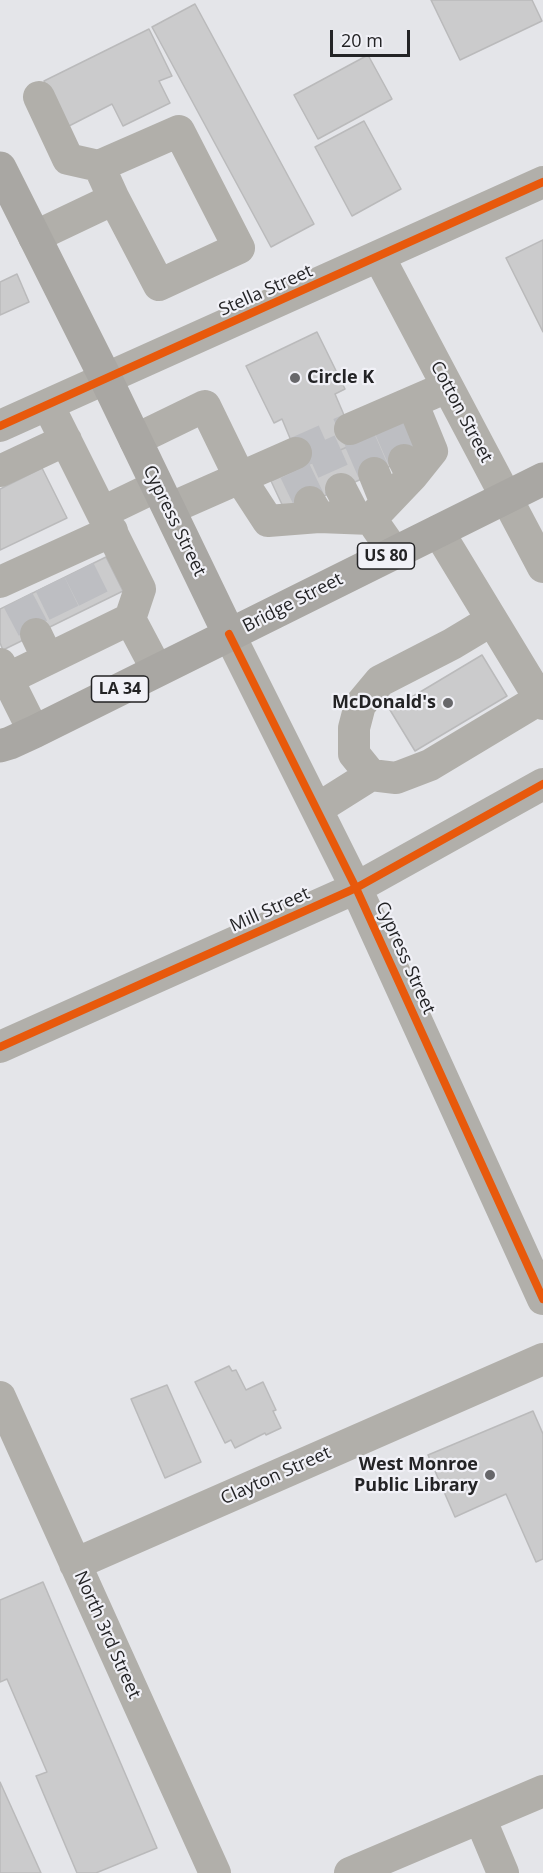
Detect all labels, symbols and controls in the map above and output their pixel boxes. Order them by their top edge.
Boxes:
scale bar [333,18,412,56]
text: 20 m [341,28,383,52]
street label: Stella Street [216,261,316,321]
street label: Cotton Street [425,358,497,466]
place label: Circle K [307,367,374,389]
marker: Circle K [288,371,302,385]
street label: Cypress Street [138,462,210,580]
road number: US 80 [358,543,414,569]
street label: Bridge Street [239,569,347,637]
road number: LA 34 [92,676,148,702]
place label: McDonald's [332,692,436,714]
marker: McDonald's [441,696,455,710]
street label: Mill Street [227,883,313,937]
street label: Cypress Street [371,898,439,1018]
street label: Clayton Street [218,1442,334,1510]
place label: West Monroe Public Library [354,1454,478,1496]
marker: West Monroe Public Library [483,1468,497,1482]
street label: North 3rd Street [69,1568,145,1702]

